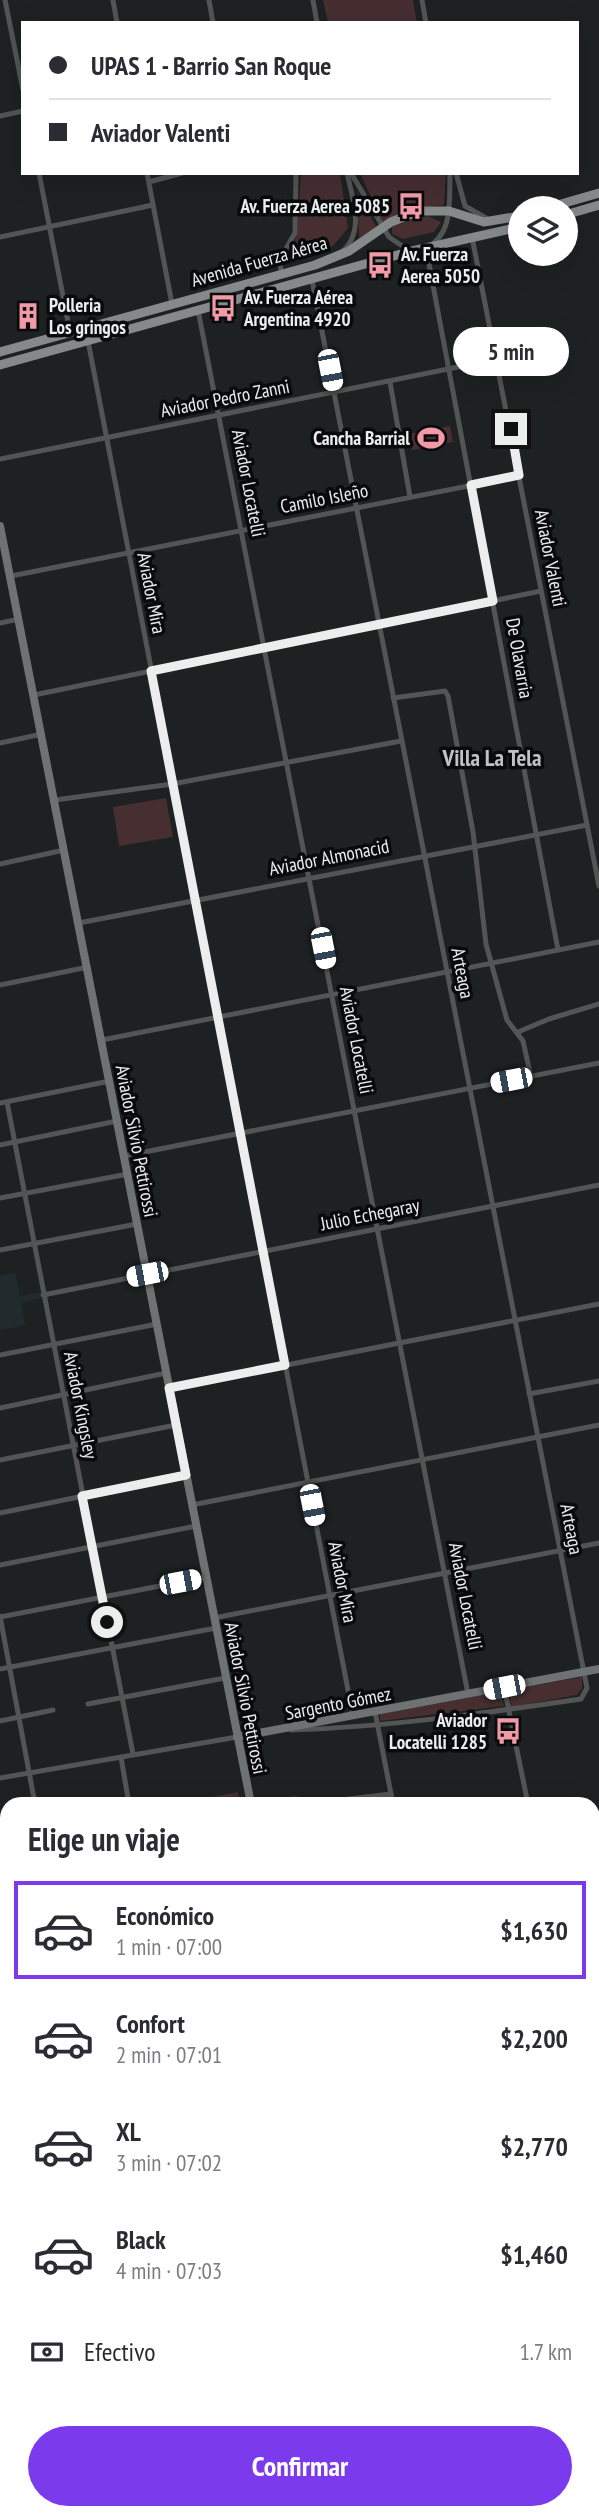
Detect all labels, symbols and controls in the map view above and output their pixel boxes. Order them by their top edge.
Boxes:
text: UPAS 1 - Barrio San Roque [91,49,331,82]
text: Aviador Valenti [91,116,230,149]
bus stop icon: Av. Fuerza Aerea 5085 [396,191,426,221]
place label: Av. Fuerza Aerea 5085 [240,194,390,218]
map controls [508,196,578,266]
button: layers [508,196,578,266]
street label: Avenida Fuerza Aérea [188,230,330,292]
place label: Av. Fuerza Aerea 5050 [400,242,480,288]
bus stop icon: Av. Fuerza Aerea 5050 [365,250,395,280]
place label: Av. Fuerza Aérea Argentina 4920 [243,285,353,331]
place label: Polleria Los gringos [49,293,126,339]
bus stop icon: Av. Fuerza Aérea Argentina 4920 [208,293,238,323]
building icon: Polleria Los gringos [13,301,43,331]
callout: 5 min [453,328,569,376]
text: 5 min [488,337,534,366]
car [316,347,345,393]
street label: Aviador Pedro Zanni [158,374,292,422]
route end [495,413,527,445]
sports icon: Cancha Barrial [416,423,446,453]
place label: Cancha Barrial [313,426,410,450]
street label: Aviador Locatelli [227,427,271,539]
street label: Camilo Isleño [278,478,370,518]
street label: Aviador Valenti [530,507,572,609]
street label: Aviador Mira [132,550,172,636]
street label: De Olavarria [501,616,539,700]
district label: Villa La Tela [442,743,541,772]
street label: Aviador Almonacid [267,834,391,880]
car [309,925,338,971]
street label: Arteaga [446,946,480,1000]
street label: Aviador Locatelli [335,984,379,1096]
street label: Aviador Silvio Pettirossi [110,1063,164,1219]
car [489,1066,534,1094]
street label: Julio Echegaray [317,1192,422,1236]
car [125,1260,170,1288]
street label: Aviador Kingsley [59,1349,103,1461]
car [298,1482,327,1528]
street label: Arteaga [555,1502,589,1556]
street label: Aviador Mira [323,1539,363,1625]
street label: Aviador Locatelli [444,1540,488,1652]
car [158,1568,203,1596]
route start [91,1606,123,1638]
street label: Aviador Silvio Pettirossi [219,1620,273,1776]
car [482,1673,527,1701]
street label: Sargento Gómez [283,1681,393,1725]
place label: Aviador Locatelli 1285 [389,1708,487,1754]
bus stop icon: Aviador Locatelli 1285 [493,1716,523,1746]
text: Elige un viaje [28,1818,180,1860]
icon: car [32,1899,95,1962]
text: Económico [116,1899,214,1932]
text: $1,630 [500,1914,568,1947]
text: 1 min · 07:00 [116,1932,222,1961]
icon: car [32,2007,95,2070]
text: Confort [116,2007,185,2040]
text: $2,200 [500,2022,568,2055]
text: 2 min · 07:01 [116,2040,222,2069]
icon: car [32,2115,95,2178]
text: XL [116,2115,141,2148]
text: $2,770 [500,2130,568,2163]
text: 3 min · 07:02 [116,2148,222,2177]
icon: car [32,2223,95,2286]
text: Black [116,2223,166,2256]
text: $1,460 [500,2238,568,2271]
text: 4 min · 07:03 [116,2256,222,2285]
icon: cash [28,2333,66,2371]
text: Efectivo [84,2335,156,2368]
text: 1.7 km [519,2337,572,2366]
button: Confirmar [28,2426,572,2506]

